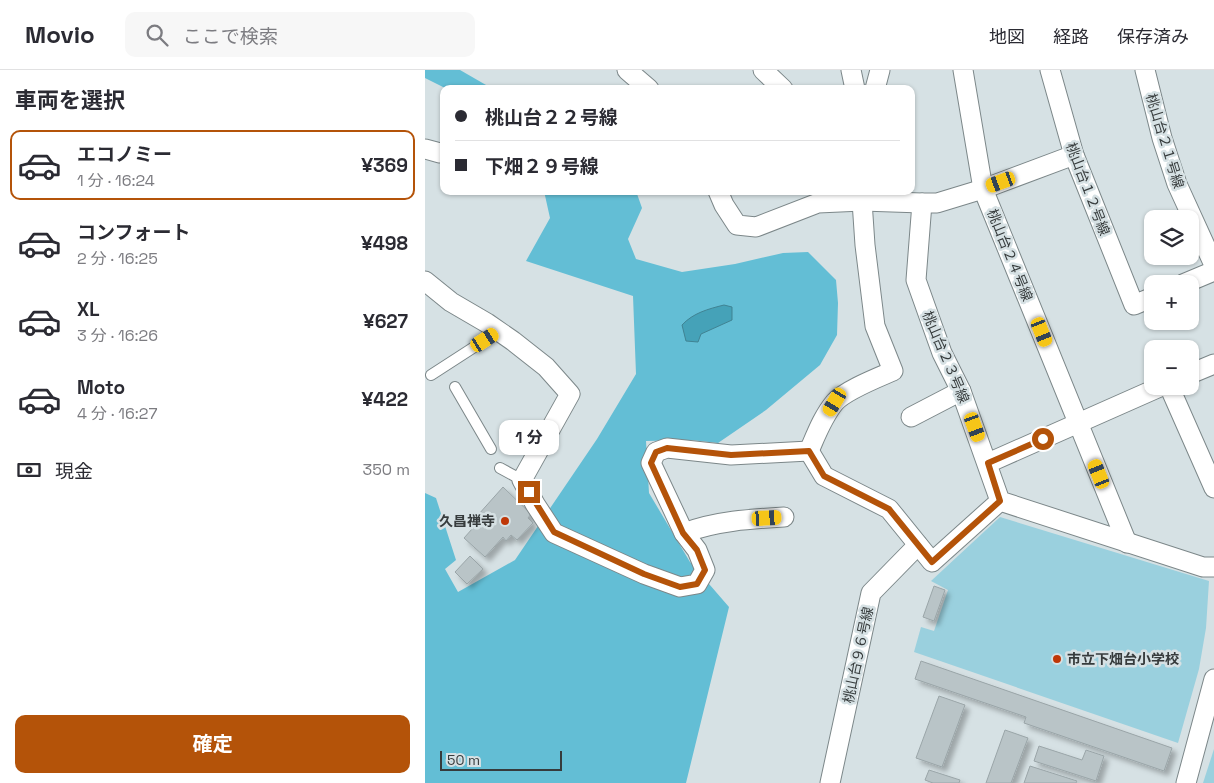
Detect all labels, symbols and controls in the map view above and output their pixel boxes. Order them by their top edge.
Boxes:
search box [125,12,475,57]
text: Movio [25,19,95,50]
icon: search [143,21,171,49]
text: ここで検索 [183,24,278,49]
text: 地図 [989,25,1025,48]
text: 経路 [1053,25,1089,48]
text: 保存済み [1117,25,1189,48]
text: 車両を選択 [15,86,125,114]
street label: 桃山台２１号線 [1142,92,1188,190]
text: 桃山台２２号線 [485,105,618,130]
street label: 桃山台１２号線 [1062,140,1114,238]
text: エコノミー [77,142,172,167]
icon: car [17,143,62,188]
text: ¥369 [361,153,408,178]
text: 下畑２９号線 [485,154,599,179]
text: 1 分 · 16:24 [77,170,155,191]
car [984,170,1017,194]
street label: 桃山台２４号線 [983,206,1037,304]
map controls [1144,210,1199,395]
button: layers [1144,210,1199,265]
text: コンフォート [77,220,190,245]
icon: car [17,221,62,266]
text: ¥498 [361,231,408,256]
text: 2 分 · 16:25 [77,248,158,269]
button: + [1144,275,1199,330]
text: XL [77,297,100,322]
icon: car [17,299,62,344]
street label: 桃山台２３号線 [919,308,973,406]
text: ¥627 [363,309,408,334]
car [1029,315,1054,349]
text: 3 分 · 16:26 [77,325,158,346]
car [468,326,501,354]
button: − [1144,340,1199,395]
text: Moto [77,375,125,400]
icon: car [17,377,62,422]
car [820,385,849,419]
text: ¥422 [362,387,408,412]
text: 4 分 · 16:27 [77,403,157,424]
car [962,410,987,444]
callout: 1 分 [499,420,559,454]
text: 1 分 [515,427,543,448]
route start [1032,428,1054,450]
icon: cash [15,456,43,484]
car [1086,457,1111,491]
text: 現金 [55,459,93,484]
text: 350 m [363,459,410,480]
route end [518,481,540,503]
car [751,510,782,526]
place label: 久昌禅寺 [439,512,495,530]
marker: 久昌禅寺 [499,515,511,527]
street label: 桃山台９６号線 [839,605,877,705]
place label: 市立下畑台小学校 [1067,650,1179,668]
marker: 市立下畑台小学校 [1051,653,1063,665]
button: 確定 [15,715,410,773]
scale bar [440,748,563,771]
text: 50 m [447,751,480,769]

